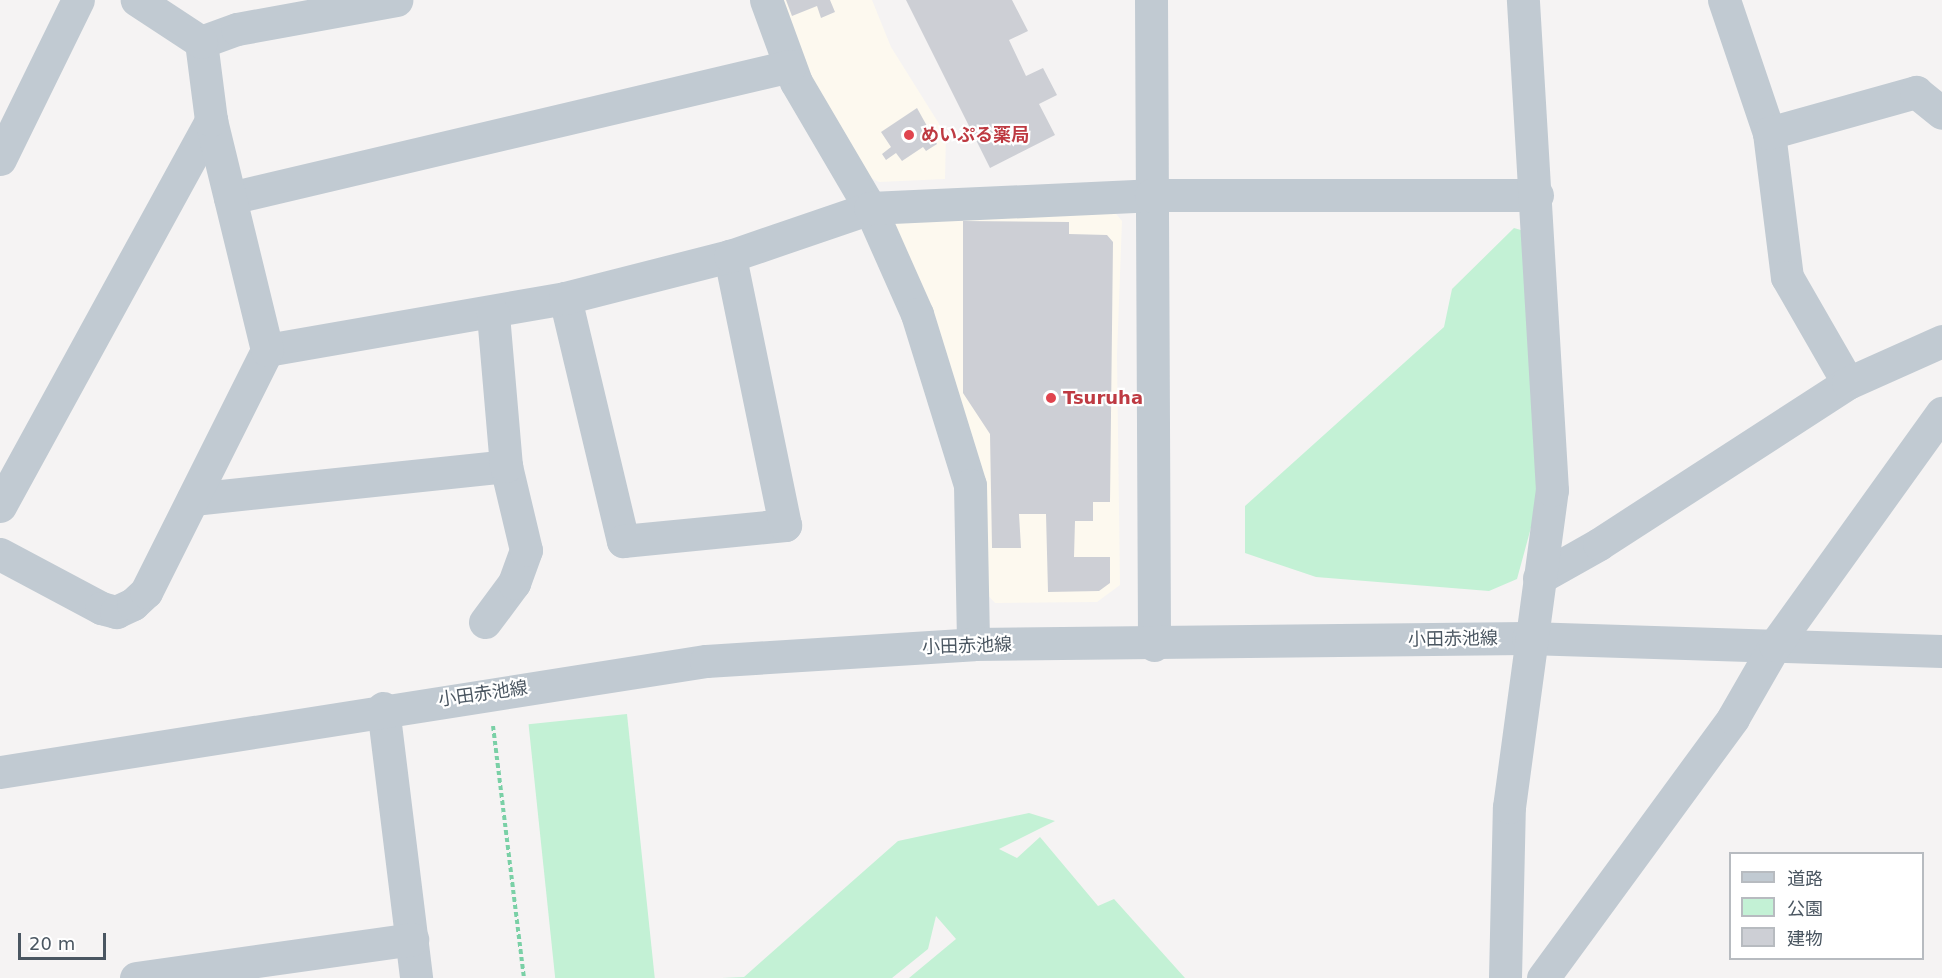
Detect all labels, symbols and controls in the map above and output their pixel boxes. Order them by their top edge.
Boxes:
place label: めいぷる薬局 [921,124,1029,146]
marker: めいぷる薬局 [902,128,916,142]
place label: Tsuruha [1063,387,1143,409]
marker: Tsuruha [1044,391,1058,405]
street label: 小田赤池線 [1408,627,1498,651]
street label: 小田赤池線 [922,634,1012,658]
street label: 小田赤池線 [437,677,529,711]
legend [1729,852,1924,960]
text: 道路 [1787,868,1823,889]
text: 公園 [1787,898,1823,919]
scale bar [21,921,110,959]
text: 建物 [1787,928,1823,949]
text: 20 m [29,933,75,954]

